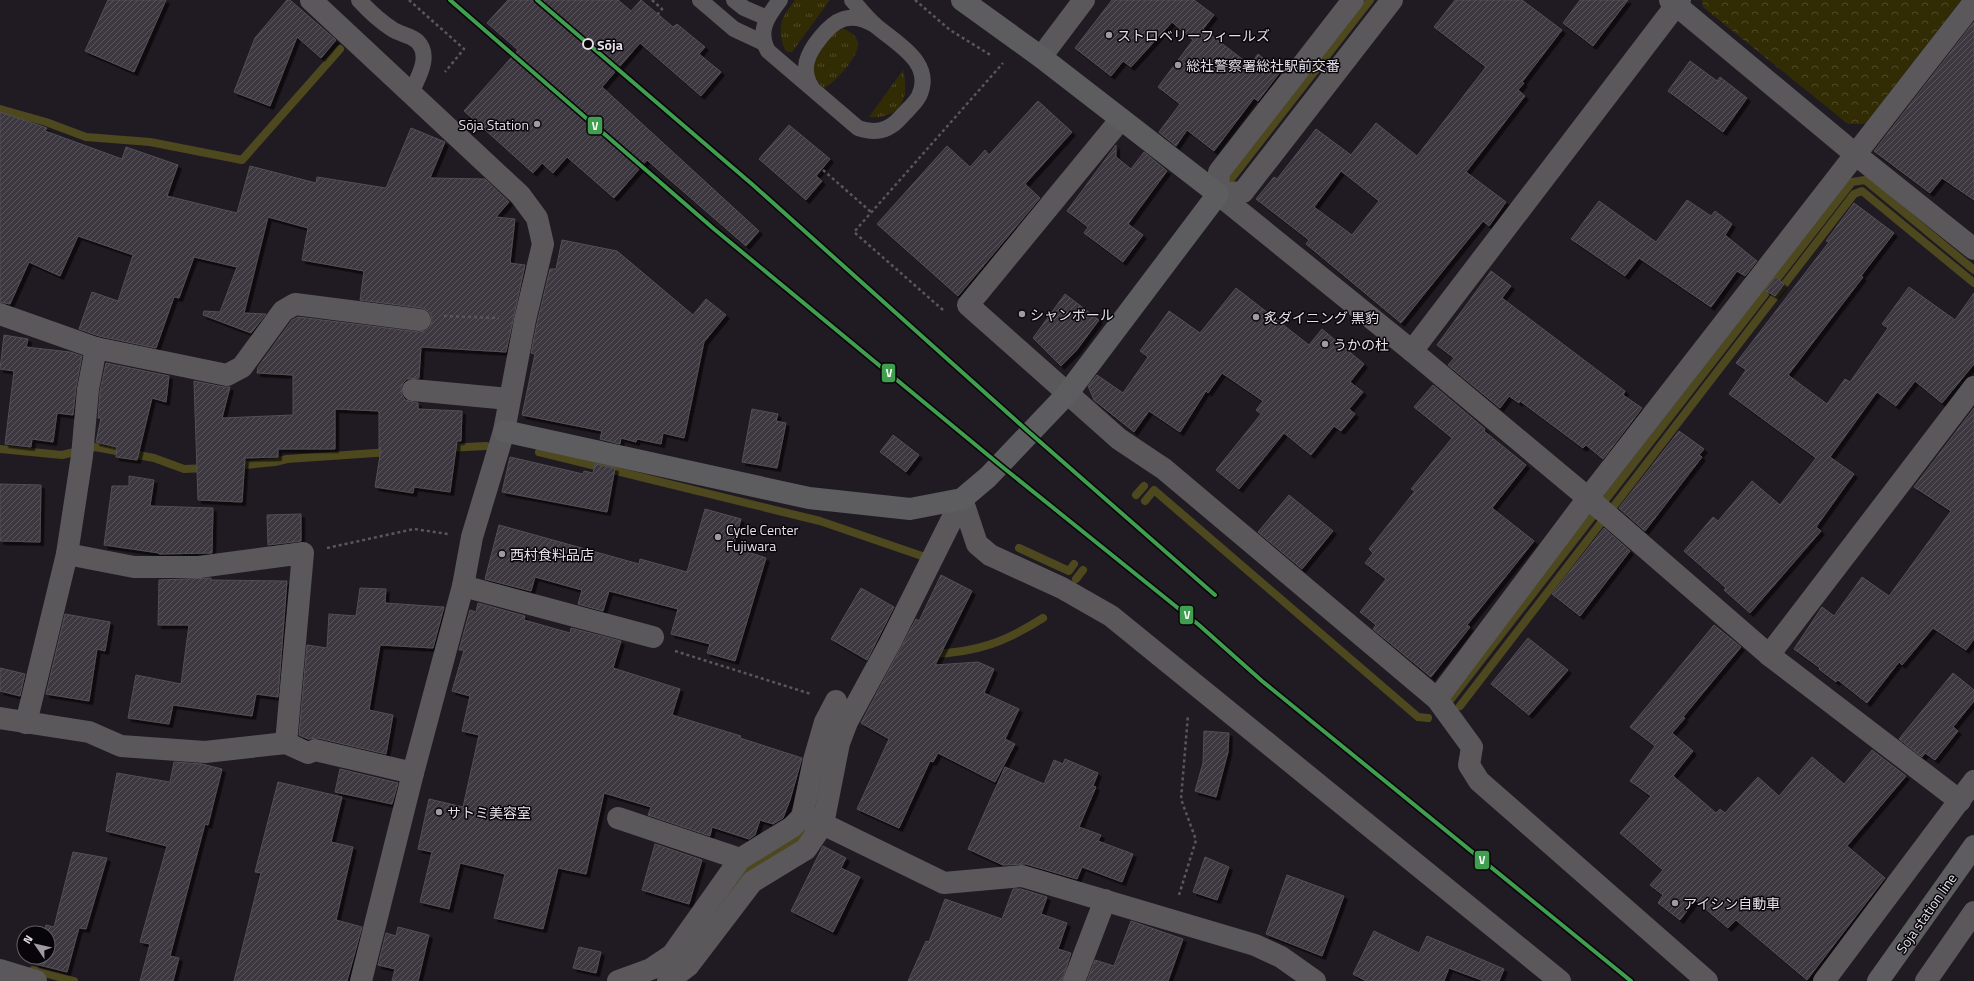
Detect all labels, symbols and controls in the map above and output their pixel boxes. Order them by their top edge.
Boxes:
place label: ストロベリーフィールズ [1117,25,1270,46]
marker: ストロベリーフィールズ [1104,30,1114,40]
place label: Sōja [597,34,623,55]
marker: Sōja [582,38,594,50]
place label: 総社警察署総社駅前交番 [1186,55,1340,76]
marker: 総社警察署総社駅前交番 [1173,60,1183,70]
place label: Sōja Station [459,114,529,135]
line badge: V [587,116,603,135]
text: V [592,118,599,134]
marker: Sōja Station [532,119,542,129]
place label: シャンボール [1030,304,1114,325]
place label: 炙ダイニング 黒豹 [1264,307,1379,328]
marker: シャンボール [1017,309,1027,319]
marker: 炙ダイニング 黒豹 [1251,312,1261,322]
place label: うかの杜 [1333,334,1389,355]
marker: うかの杜 [1320,339,1330,349]
line badge: V [881,363,896,383]
text: V [886,365,893,381]
place label: Cycle Center Fujiwara [726,519,799,556]
marker: Cycle Center Fujiwara [713,532,723,542]
place label: 西村食料品店 [510,544,594,565]
marker: 西村食料品店 [497,549,507,559]
line badge: V [1179,605,1194,625]
text: V [1184,607,1191,623]
place label: サトミ美容室 [447,802,531,823]
marker: サトミ美容室 [434,807,444,817]
line badge: V [1474,850,1490,870]
text: V [1479,852,1486,868]
street label: Soja station line [1891,869,1961,957]
place label: アイシン自動車 [1683,893,1780,914]
marker: アイシン自動車 [1670,898,1680,908]
north arrow [16,925,56,965]
text: N [19,932,36,947]

